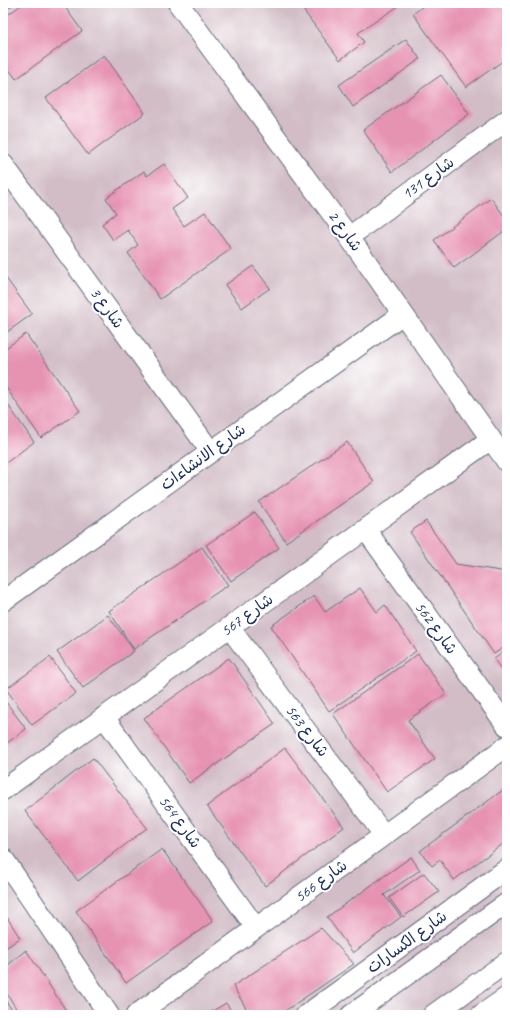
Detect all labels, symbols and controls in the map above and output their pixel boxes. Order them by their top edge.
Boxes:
street label: شارع 131 [398,152,459,205]
street label: شارع 2 [323,207,367,256]
street label: شارع 3 [85,284,129,333]
street label: شارع الانشاءات [156,419,250,496]
street label: شارع 567 [217,589,278,642]
street label: شارع 562 [409,598,462,659]
street label: شارع 563 [280,701,333,762]
street label: شارع 564 [153,792,206,853]
street label: شارع 566 [291,855,352,908]
street label: شارع الكسارات [363,906,452,979]

